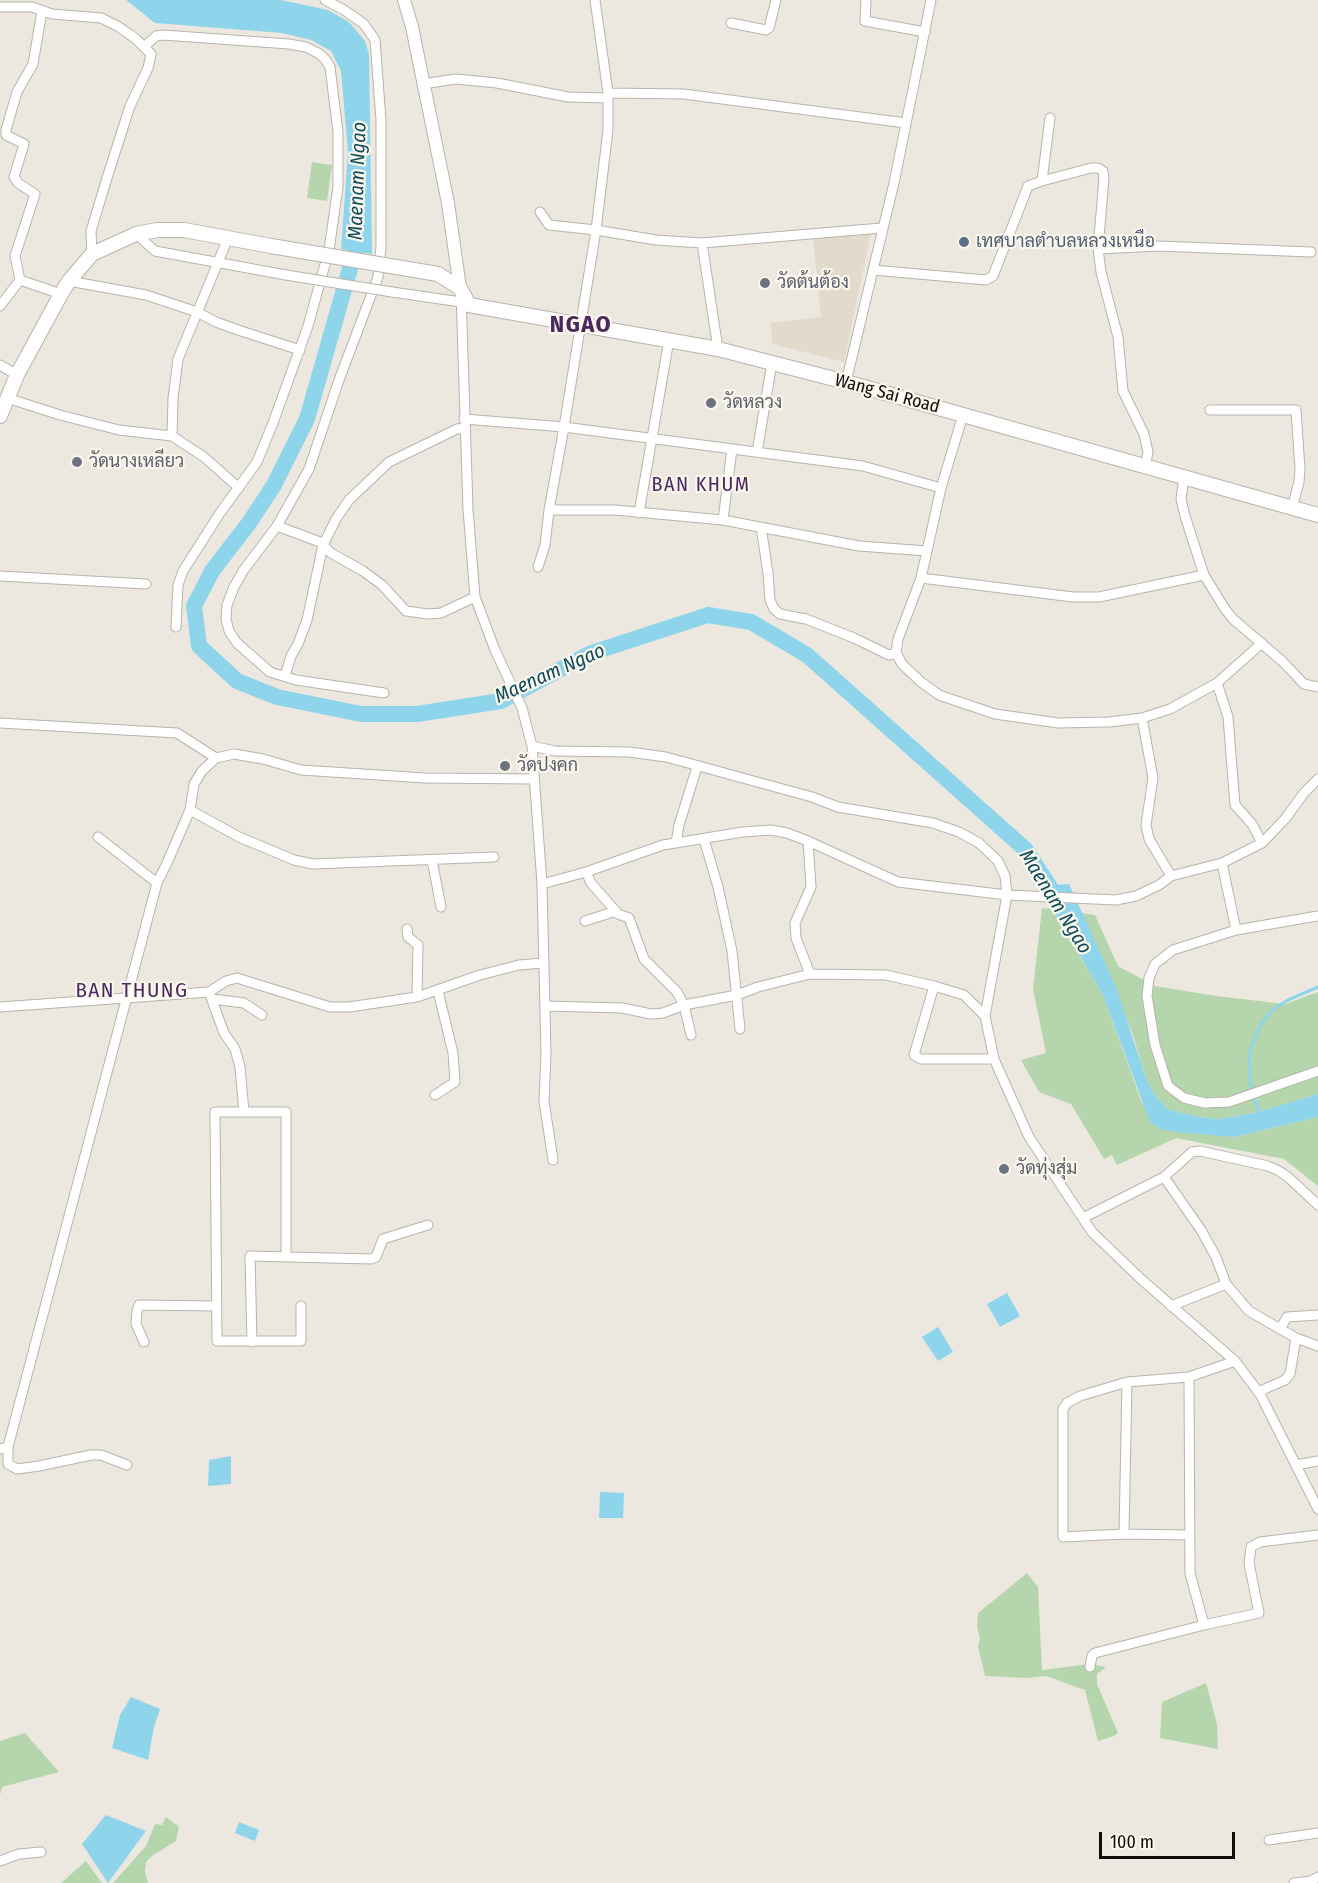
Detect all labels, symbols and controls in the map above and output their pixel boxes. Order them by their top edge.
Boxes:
water label: Maenam Ngao [344,122,372,240]
place label: เทศบาลตำบลหลวงเหนือ [976,231,1155,253]
marker: เทศบาลตำบลหลวงเหนือ [957,235,971,249]
place label: วัดต้นต้อง [777,272,849,294]
marker: วัดต้นต้อง [758,276,772,290]
district label: NGAO [550,311,612,339]
street label: Wang Sai Road [832,370,942,418]
place label: วัดหลวง [723,392,782,414]
marker: วัดหลวง [704,396,718,410]
place label: วัดนางเหลียว [89,451,184,473]
marker: วัดนางเหลียว [70,455,84,469]
district label: BAN KHUM [652,473,750,497]
water label: Maenam Ngao [491,639,609,709]
place label: วัดปงคก [517,755,578,777]
marker: วัดปงคก [498,759,512,773]
water label: Maenam Ngao [1014,846,1096,958]
district label: BAN THUNG [75,978,189,1004]
place label: วัดทุ่งสุ่ม [1016,1158,1077,1180]
marker: วัดทุ่งสุ่ม [997,1162,1011,1176]
scale bar [1102,1820,1238,1858]
text: 100 m [1110,1831,1154,1853]

